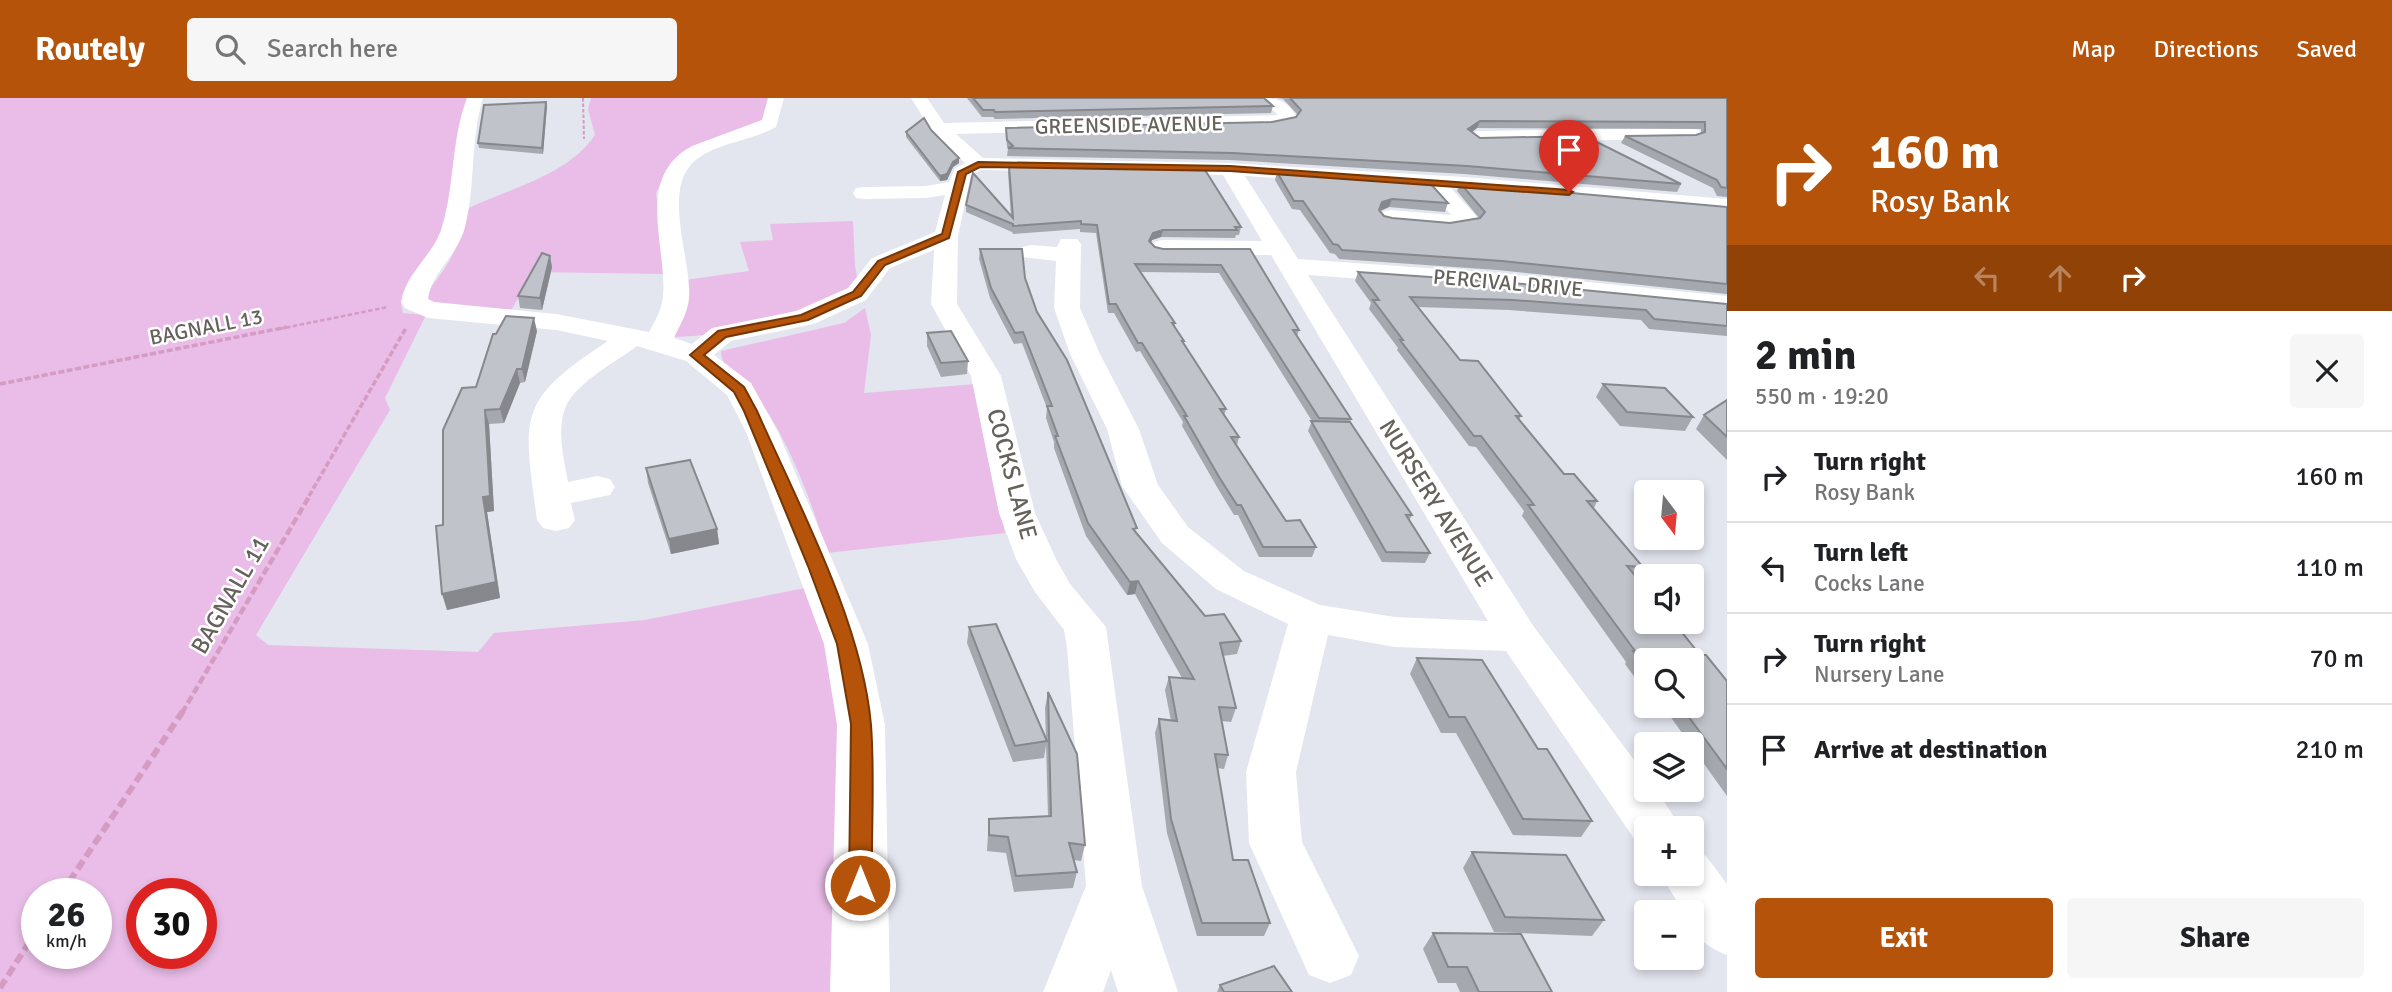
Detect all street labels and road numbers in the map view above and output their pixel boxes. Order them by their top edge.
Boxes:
street label: GREENSIDE AVENUE [1035,110,1223,140]
street label: PERCIVAL DRIVE [1432,263,1584,303]
street label: BAGNALL 13 [147,303,265,351]
street label: COCKS LANE [980,405,1044,543]
street label: NURSERY AVENUE [1372,414,1500,592]
street label: BAGNALL 11 [184,531,276,659]

